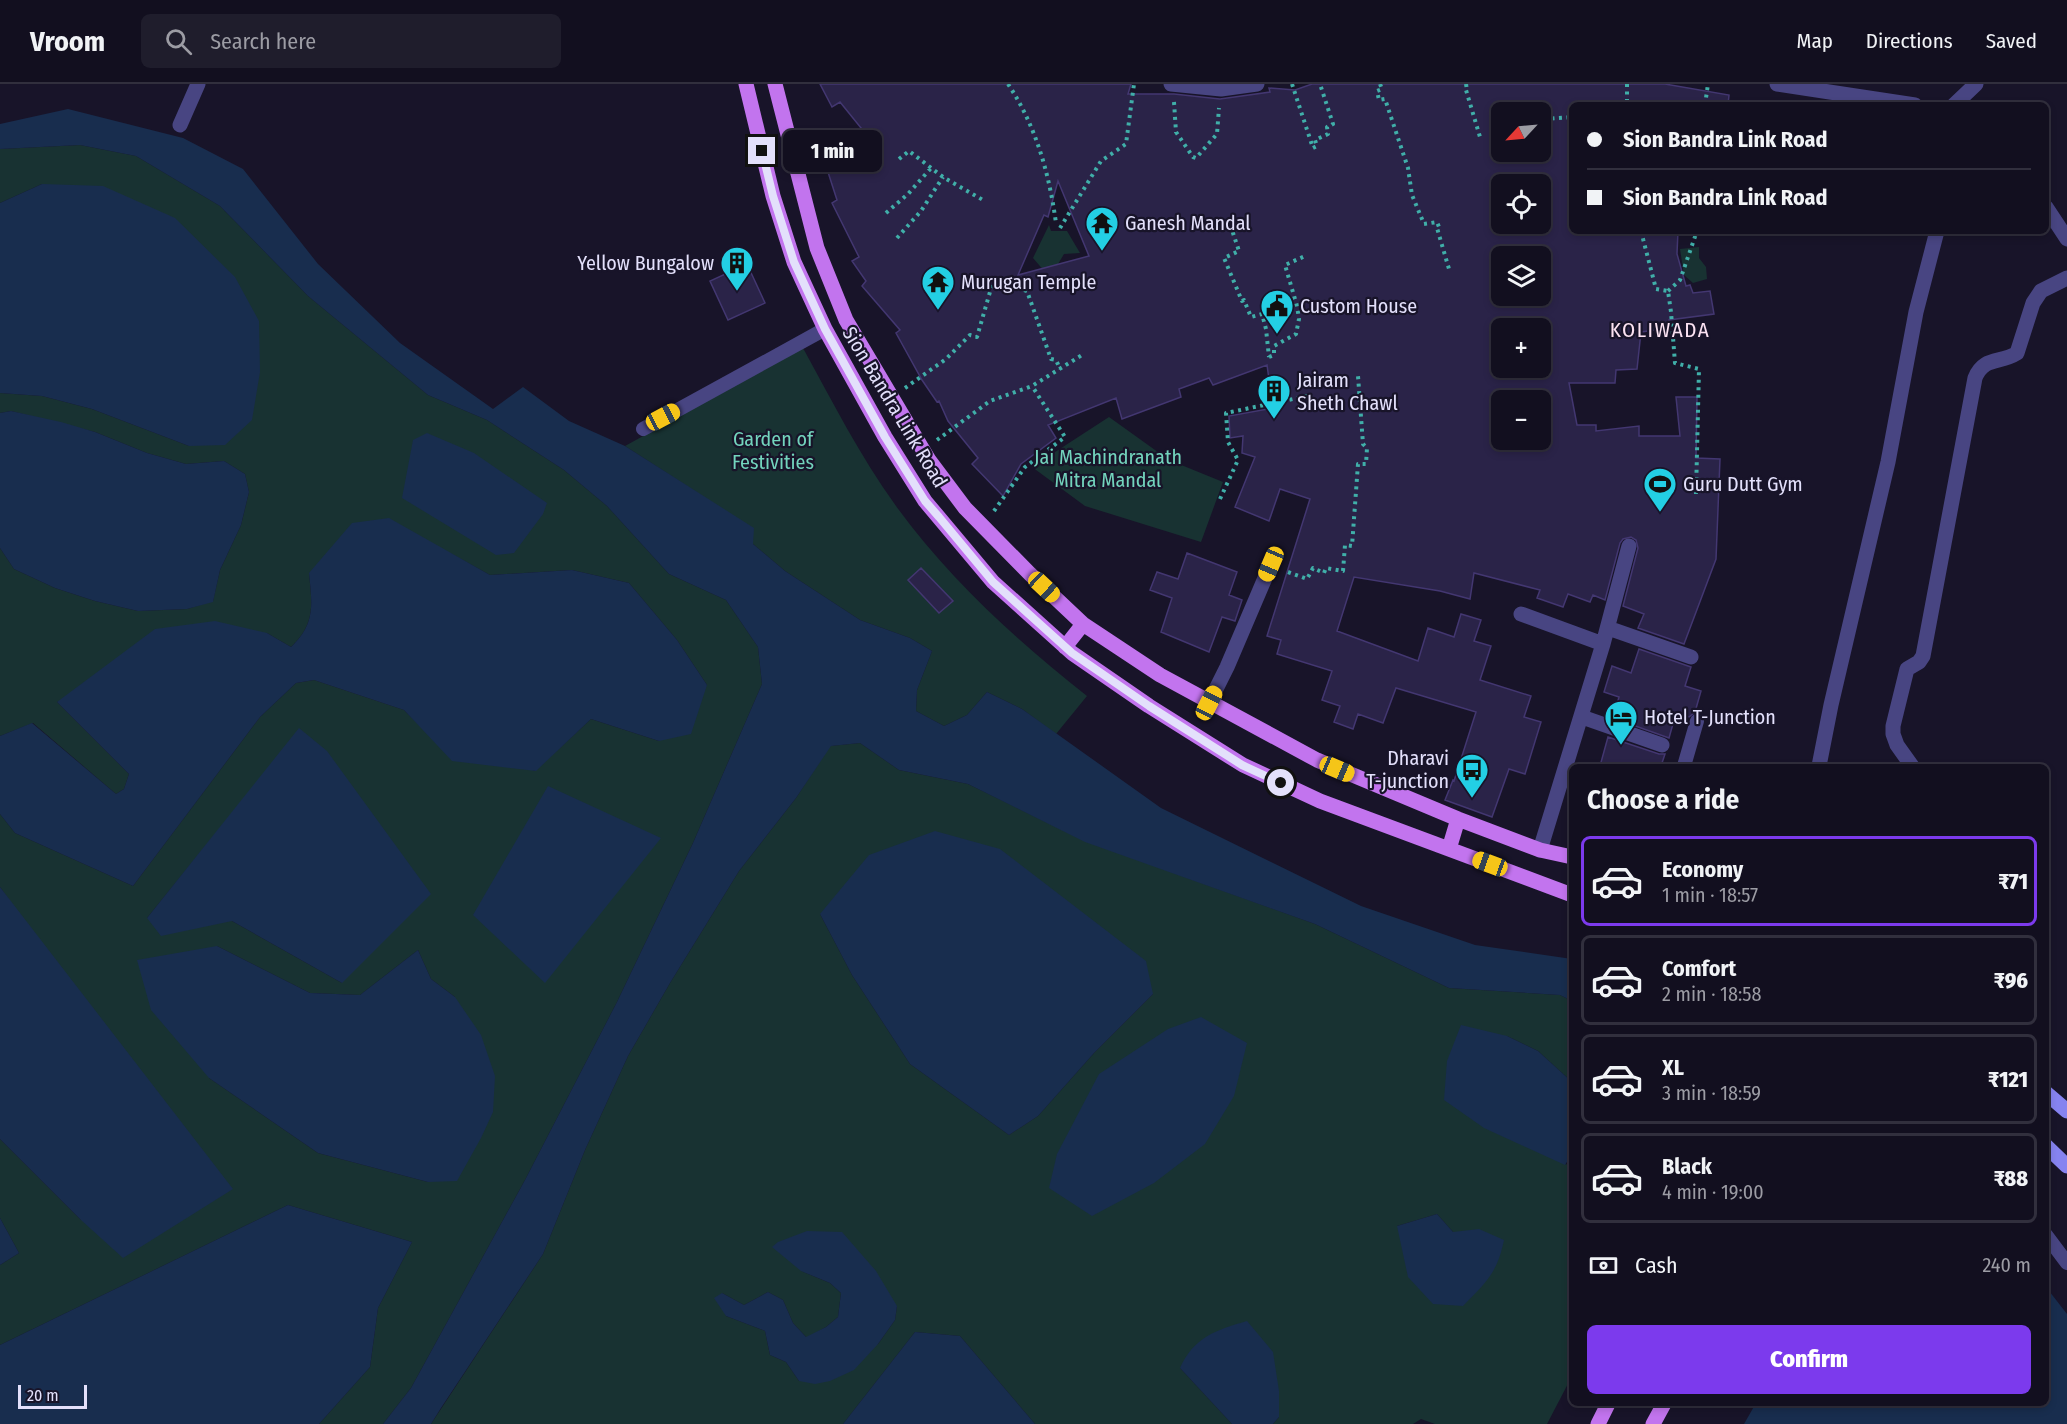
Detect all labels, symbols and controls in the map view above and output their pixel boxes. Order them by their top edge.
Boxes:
search box [141,14,561,68]
text: Vroom [30,25,105,58]
icon: search [162,25,195,58]
text: Search here [210,28,316,55]
text: Map [1796,28,1833,54]
text: Directions [1866,28,1953,54]
text: Saved [1986,28,2037,54]
north arrow [1491,102,1551,162]
map controls [1491,102,1551,450]
text: Sion Bandra Link Road [1623,126,1827,153]
callout: 1 min [783,130,882,172]
route end [748,137,775,164]
text: 1 min [811,139,854,163]
button: locate [1491,174,1551,234]
text: Sion Bandra Link Road [1623,184,1827,211]
temple icon: Ganesh Mandal [1084,205,1120,252]
place label: Ganesh Mandal [1125,211,1251,235]
building icon: Yellow Bungalow [719,245,755,292]
button: layers [1491,246,1551,306]
place label: Yellow Bungalow [577,251,714,275]
temple icon: Murugan Temple [920,264,956,311]
place label: Murugan Temple [961,270,1096,294]
public building icon: Custom House [1259,288,1295,335]
place label: Custom House [1300,294,1417,318]
district label: KOLIWADA [1610,317,1710,343]
button: + [1491,318,1551,378]
street label: Sion Bandra Link Road [837,322,953,492]
place label: Jairam Sheth Chawl [1297,368,1398,415]
building icon: Jairam Sheth Chawl [1256,373,1292,420]
button: − [1491,390,1551,450]
car [643,401,683,433]
park label: Garden of Festivities [732,427,815,474]
park label: Jai Machindranath Mitra Mandal [1034,445,1182,492]
sports icon: Guru Dutt Gym [1642,466,1678,513]
place label: Guru Dutt Gym [1683,472,1803,496]
car [1256,544,1286,584]
car [1025,568,1063,606]
car [1193,683,1225,723]
hotel icon: Hotel T-Junction [1603,699,1639,746]
place label: Hotel T-Junction [1644,705,1776,729]
place label: Dharavi T-junction [1366,746,1449,793]
bus stop icon: Dharavi T-junction [1454,752,1490,799]
car [1317,754,1357,784]
route start [1267,769,1294,796]
text: Choose a ride [1587,784,1739,816]
car [1470,849,1510,879]
icon: car [1590,854,1644,908]
text: Economy [1662,856,1743,883]
text: ₹71 [1998,868,2028,895]
text: 1 min · 18:57 [1662,883,1758,907]
icon: car [1590,953,1644,1007]
text: Comfort [1662,955,1736,982]
text: ₹96 [1994,967,2028,994]
text: 2 min · 18:58 [1662,982,1761,1006]
icon: car [1590,1052,1644,1106]
text: XL [1662,1054,1684,1081]
text: ₹121 [1988,1066,2028,1093]
text: 3 min · 18:59 [1662,1081,1761,1105]
icon: car [1590,1151,1644,1205]
text: Black [1662,1153,1712,1180]
text: ₹88 [1994,1165,2028,1192]
text: 4 min · 19:00 [1662,1180,1764,1204]
icon: cash [1587,1249,1620,1282]
text: Cash [1635,1252,1678,1279]
text: 240 m [1982,1253,2031,1277]
button: Confirm [1587,1325,2031,1394]
scale bar [18,1382,87,1410]
text: 20 m [27,1386,58,1405]

